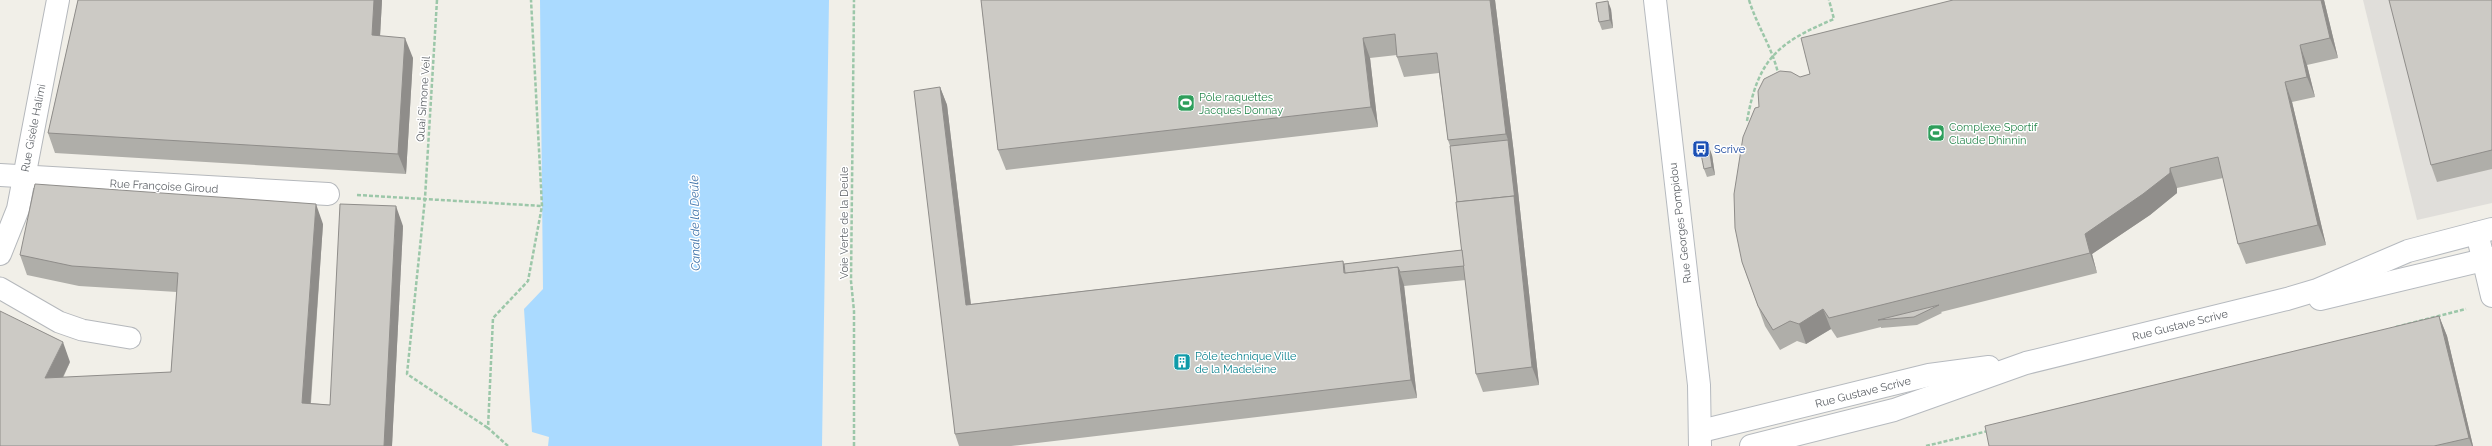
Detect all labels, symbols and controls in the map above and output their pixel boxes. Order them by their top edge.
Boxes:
street label: Quai Simone Veil [414,56,433,142]
street label: Rue Gisèle Halimi [19,83,48,173]
place label: Pôle raquettes Jacques Donnay [1199,91,1283,117]
sports icon: Pôle raquettes Jacques Donnay [1176,93,1196,113]
place label: Complexe Sportif Claude Dhinnin [1949,121,2038,147]
sports icon: Complexe Sportif Claude Dhinnin [1926,123,1946,143]
bus stop icon: Scrive [1691,139,1711,159]
place label: Scrive [1714,143,1746,156]
street label: Rue Georges Pompidou [1667,162,1694,284]
street label: Voie Verte de la Deûle [838,166,851,279]
water label: Canal de la Deûle [687,174,703,271]
street label: Rue Françoise Giroud [109,177,219,196]
street label: Rue Gustave Scrive [2131,307,2230,344]
place label: Pôle technique Ville de la Madeleine [1195,350,1297,376]
building icon: Pôle technique Ville de la Madeleine [1172,352,1192,372]
street label: Rue Gustave Scrive [1814,374,1913,411]

